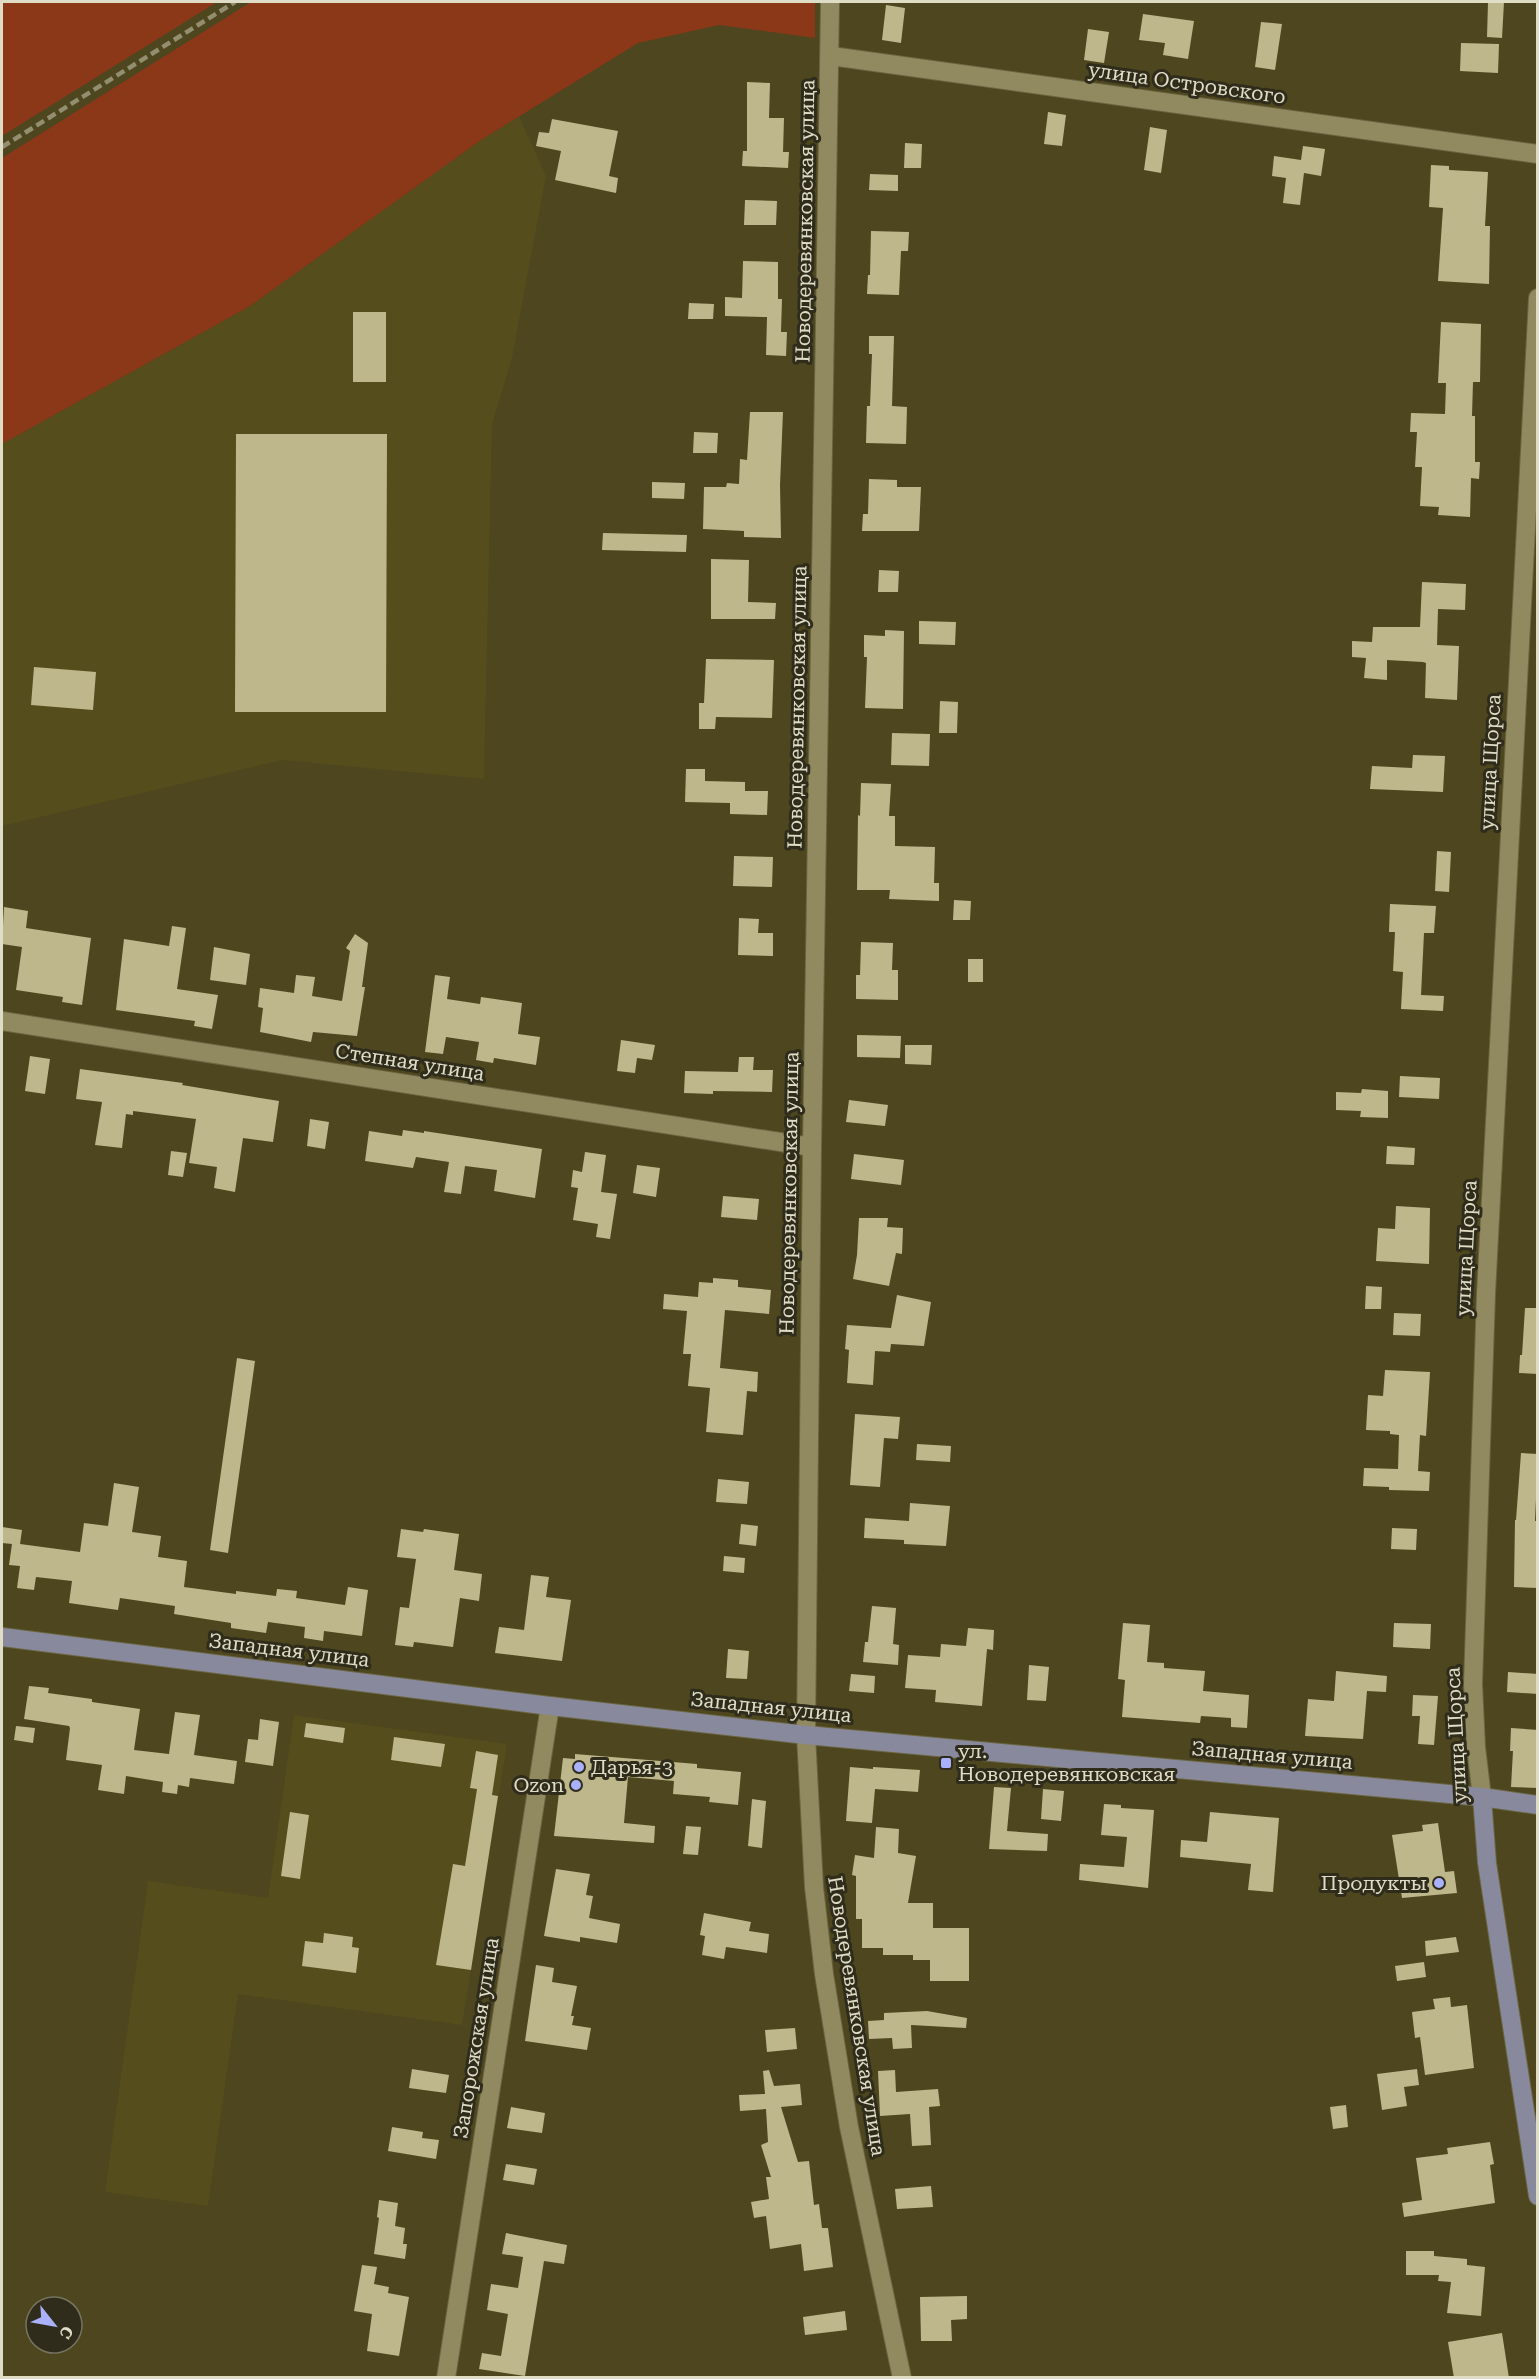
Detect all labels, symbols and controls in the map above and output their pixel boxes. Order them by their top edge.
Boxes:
street label: улица Островского [1087,57,1287,109]
street label: Новодеревянковская улица [791,79,819,363]
street label: Новодеревянковская улица [783,565,811,849]
street label: улица Щорса [1474,693,1506,831]
street label: Степная улица [334,1038,486,1086]
street label: Новодеревянковская улица [775,1051,803,1335]
street label: улица Щорса [1450,1179,1482,1317]
street label: Западная улица [207,1628,371,1672]
street label: улица Щорса [1440,1666,1472,1804]
street label: Западная улица [689,1687,853,1727]
street label: Западная улица [1190,1736,1354,1774]
place label: ул. Новодеревянковская [958,1739,1175,1786]
place label: Дарья-3 [591,1755,673,1779]
marker: ул. Новодеревянковская [939,1756,953,1770]
marker: Дарья-3 [572,1760,586,1774]
place label: Ozon [514,1773,564,1797]
marker: Ozon [569,1778,583,1792]
place label: Продукты [1321,1871,1427,1895]
street label: Новодеревянковская улица [823,1874,891,2158]
marker: Продукты [1432,1876,1446,1890]
street label: Запорожская улица [448,1936,504,2140]
north arrow [24,2295,84,2355]
text: С [55,2323,77,2342]

